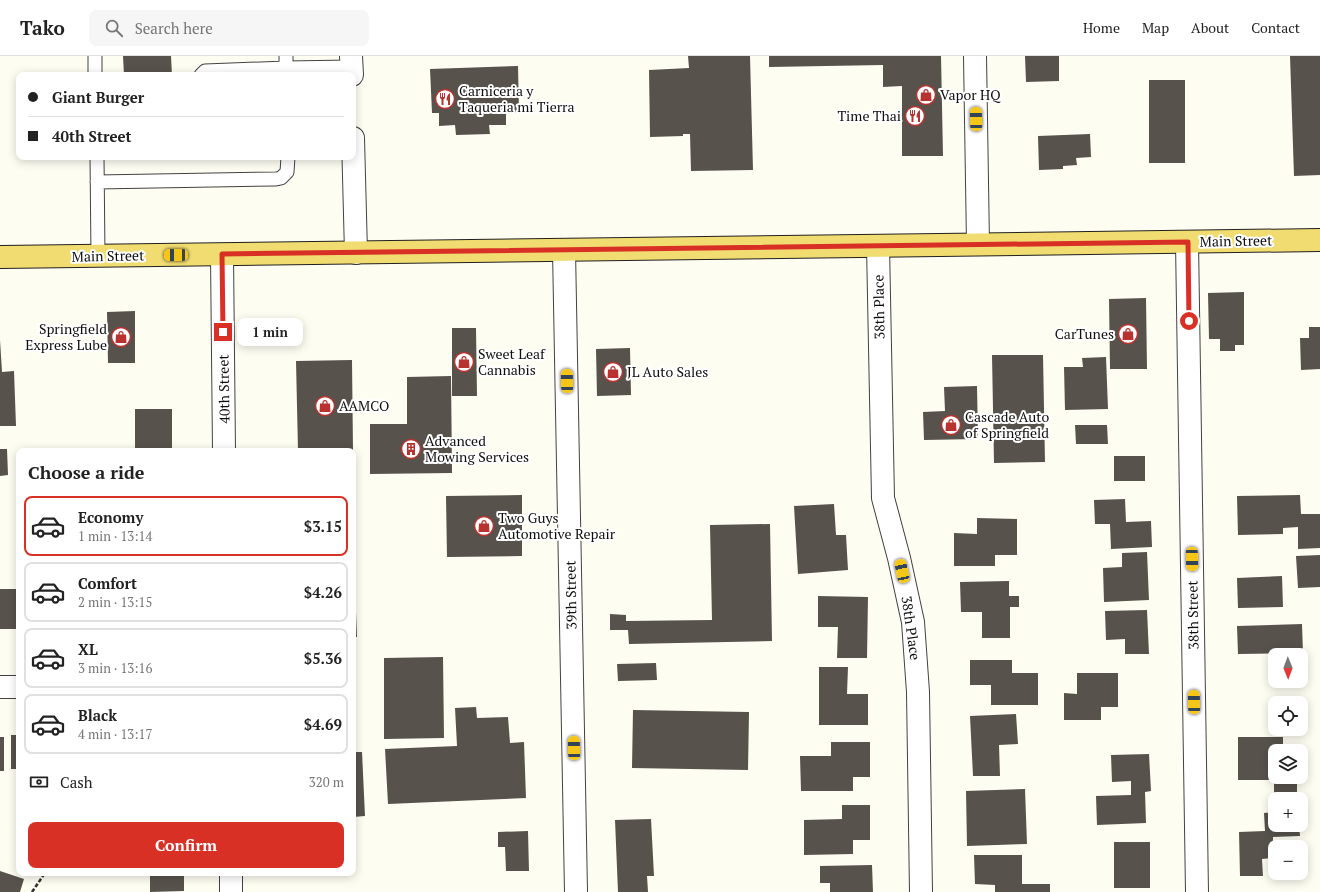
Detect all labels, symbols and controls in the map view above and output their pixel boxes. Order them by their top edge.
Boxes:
search box [89,10,369,46]
text: Tako [20,15,65,40]
icon: search [103,17,125,39]
text: Search here [135,18,213,38]
text: Home [1083,18,1120,37]
text: Map [1142,18,1169,37]
text: About [1191,18,1229,37]
text: Contact [1251,18,1300,37]
place label: Carniceria y Taqueria mi Tierra [459,81,575,116]
shop icon: Vapor HQ [915,84,937,106]
place label: Vapor HQ [940,85,1001,104]
text: Giant Burger [52,87,144,107]
restaurant icon: Carniceria y Taqueria mi Tierra [434,88,456,110]
restaurant icon: Time Thai [904,105,926,127]
place label: Time Thai [837,106,901,125]
car [970,107,982,131]
text: 40th Street [52,126,132,146]
street label: Main Street [1200,230,1273,251]
street label: Main Street [72,245,145,266]
car [164,249,188,261]
street label: 38th Place [868,275,889,340]
route start [1180,312,1198,330]
callout: 1 min [237,318,303,346]
place label: Springfield Express Lube [25,319,107,354]
route end [214,323,232,341]
text: 1 min [252,323,288,341]
shop icon: CarTunes [1117,323,1139,345]
place label: CarTunes [1055,324,1114,343]
shop icon: Springfield Express Lube [110,326,132,348]
place label: Sweet Leaf Cannabis [478,344,546,379]
shop icon: Sweet Leaf Cannabis [453,351,475,373]
street label: 40th Street [213,353,234,424]
shop icon: JL Auto Sales [602,361,624,383]
place label: JL Auto Sales [627,362,708,381]
car [561,369,573,393]
shop icon: AAMCO [314,395,336,417]
place label: AAMCO [339,396,389,415]
place label: Cascade Auto of Springfield [965,407,1049,442]
shop icon: Cascade Auto of Springfield [940,414,962,436]
place label: Advanced Mowing Services [425,431,529,466]
building icon: Advanced Mowing Services [400,438,422,460]
text: Choose a ride [28,460,144,484]
text: Economy [78,507,143,527]
icon: car [30,508,66,544]
place label: Two Guys Automotive Repair [498,508,616,543]
shop icon: Two Guys Automotive Repair [473,515,495,537]
text: $3.15 [304,516,342,536]
text: 1 min · 13:14 [78,527,152,545]
car [1186,547,1198,571]
car [894,558,910,584]
street label: 39th Street [560,559,581,630]
text: Comfort [78,573,137,593]
icon: car [30,574,66,610]
street label: 38th Street [1182,579,1203,650]
text: $4.26 [304,582,342,602]
text: 2 min · 13:15 [78,593,152,611]
street label: 38th Place [898,595,925,661]
text: XL [78,639,98,659]
icon: car [30,640,66,676]
text: $5.36 [304,648,342,668]
north arrow [1268,648,1308,688]
map controls [1268,648,1308,880]
text: 3 min · 13:16 [78,659,152,677]
car [1188,690,1200,714]
button: locate [1268,696,1308,736]
text: Black [78,705,117,725]
icon: car [30,706,66,742]
text: $4.69 [304,714,342,734]
text: 4 min · 13:17 [78,725,152,743]
car [568,736,580,760]
button: layers [1268,744,1308,784]
icon: cash [28,771,50,793]
text: Cash [60,772,93,792]
text: 320 m [309,773,344,791]
button: + [1268,792,1308,832]
button: Confirm [28,822,344,868]
button: − [1268,840,1308,880]

